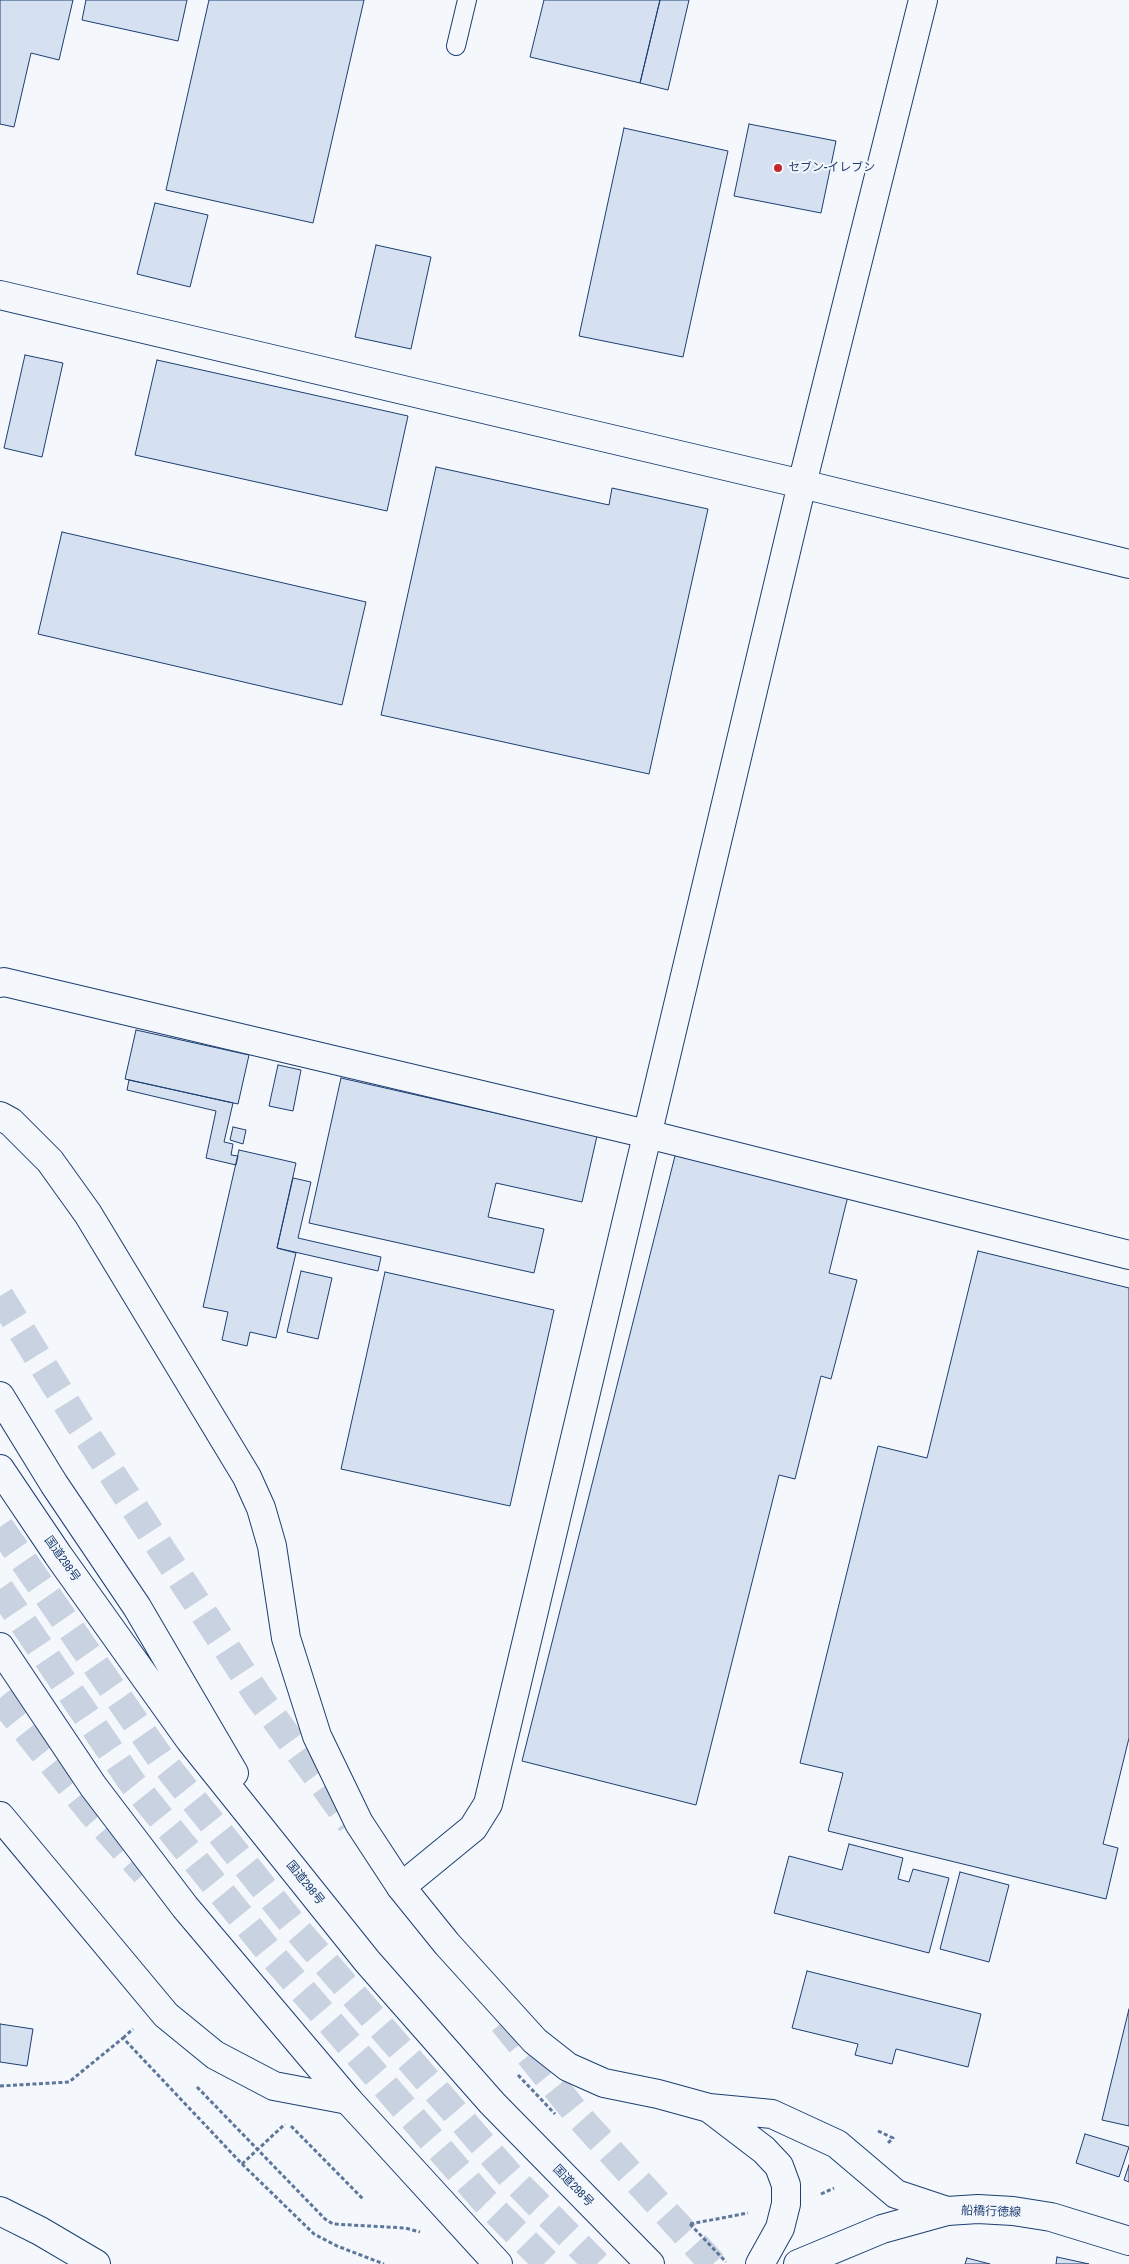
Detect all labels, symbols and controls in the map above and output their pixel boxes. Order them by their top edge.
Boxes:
place label: セブン-イレブン [788,161,875,175]
marker: セブン-イレブン [772,162,784,174]
street label: 国道298号 [41,1533,83,1585]
street label: 国道298号 [283,1858,327,1908]
street label: 国道298号 [550,2162,596,2210]
street label: 船橋行徳線 [961,2204,1021,2220]

